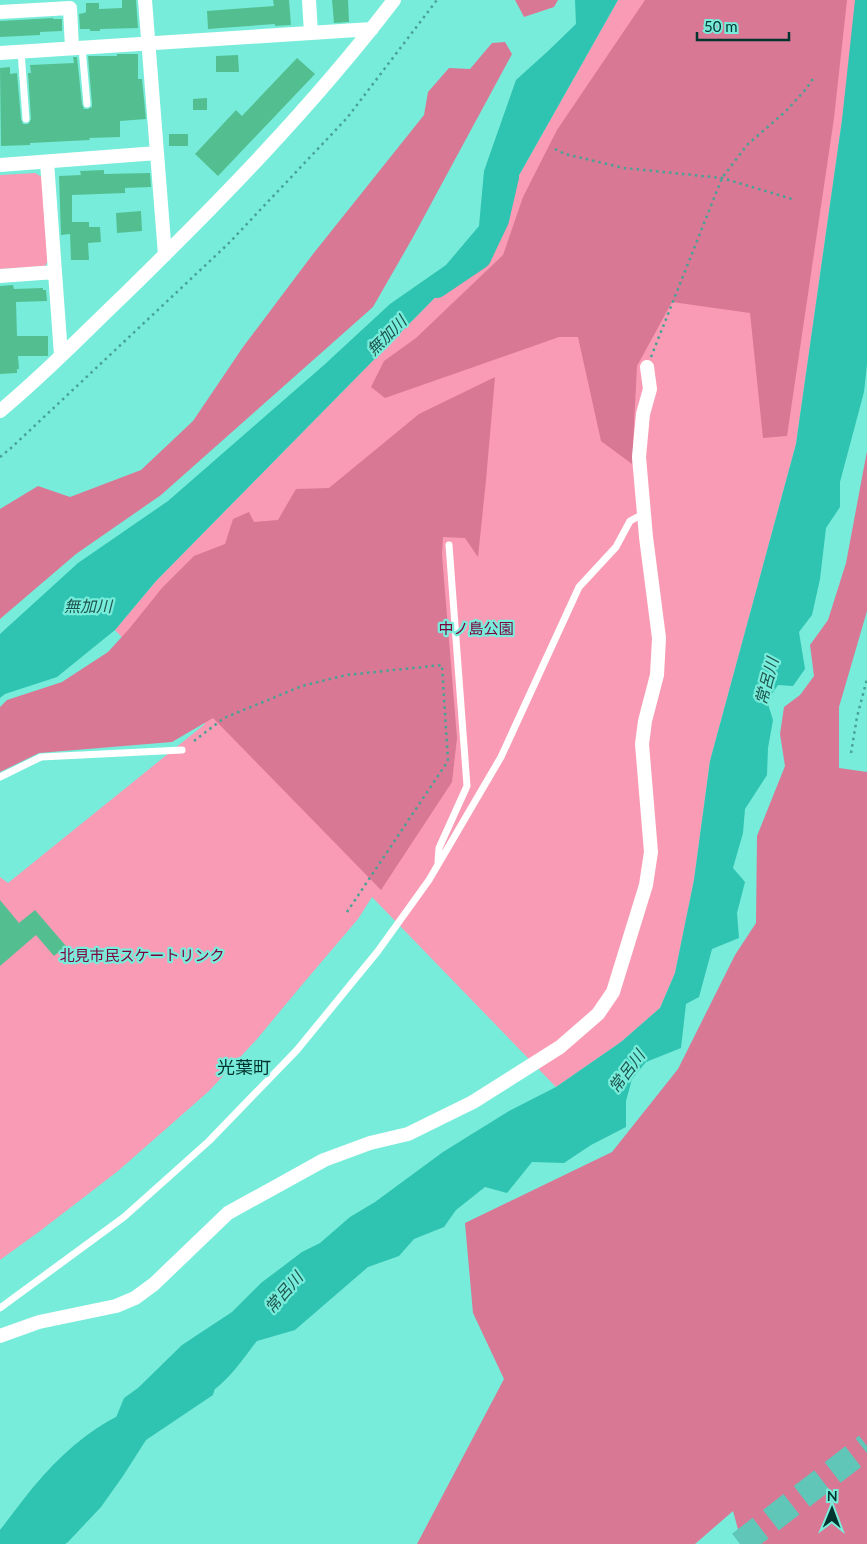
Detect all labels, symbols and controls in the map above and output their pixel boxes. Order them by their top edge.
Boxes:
scale bar [697,10,790,42]
text: 50 m [704,17,738,35]
water label: 無加川 [362,310,411,359]
water label: 無加川 [64,596,114,615]
park label: 中ノ島公園 [438,619,514,637]
water label: 常呂川 [751,653,782,707]
park label: 北見市民スケートリンク [59,946,225,964]
water label: 常呂川 [604,1045,649,1096]
district label: 光葉町 [217,1056,271,1078]
water label: 常呂川 [260,1266,307,1316]
north arrow [807,1484,857,1534]
text: N [827,1487,838,1504]

